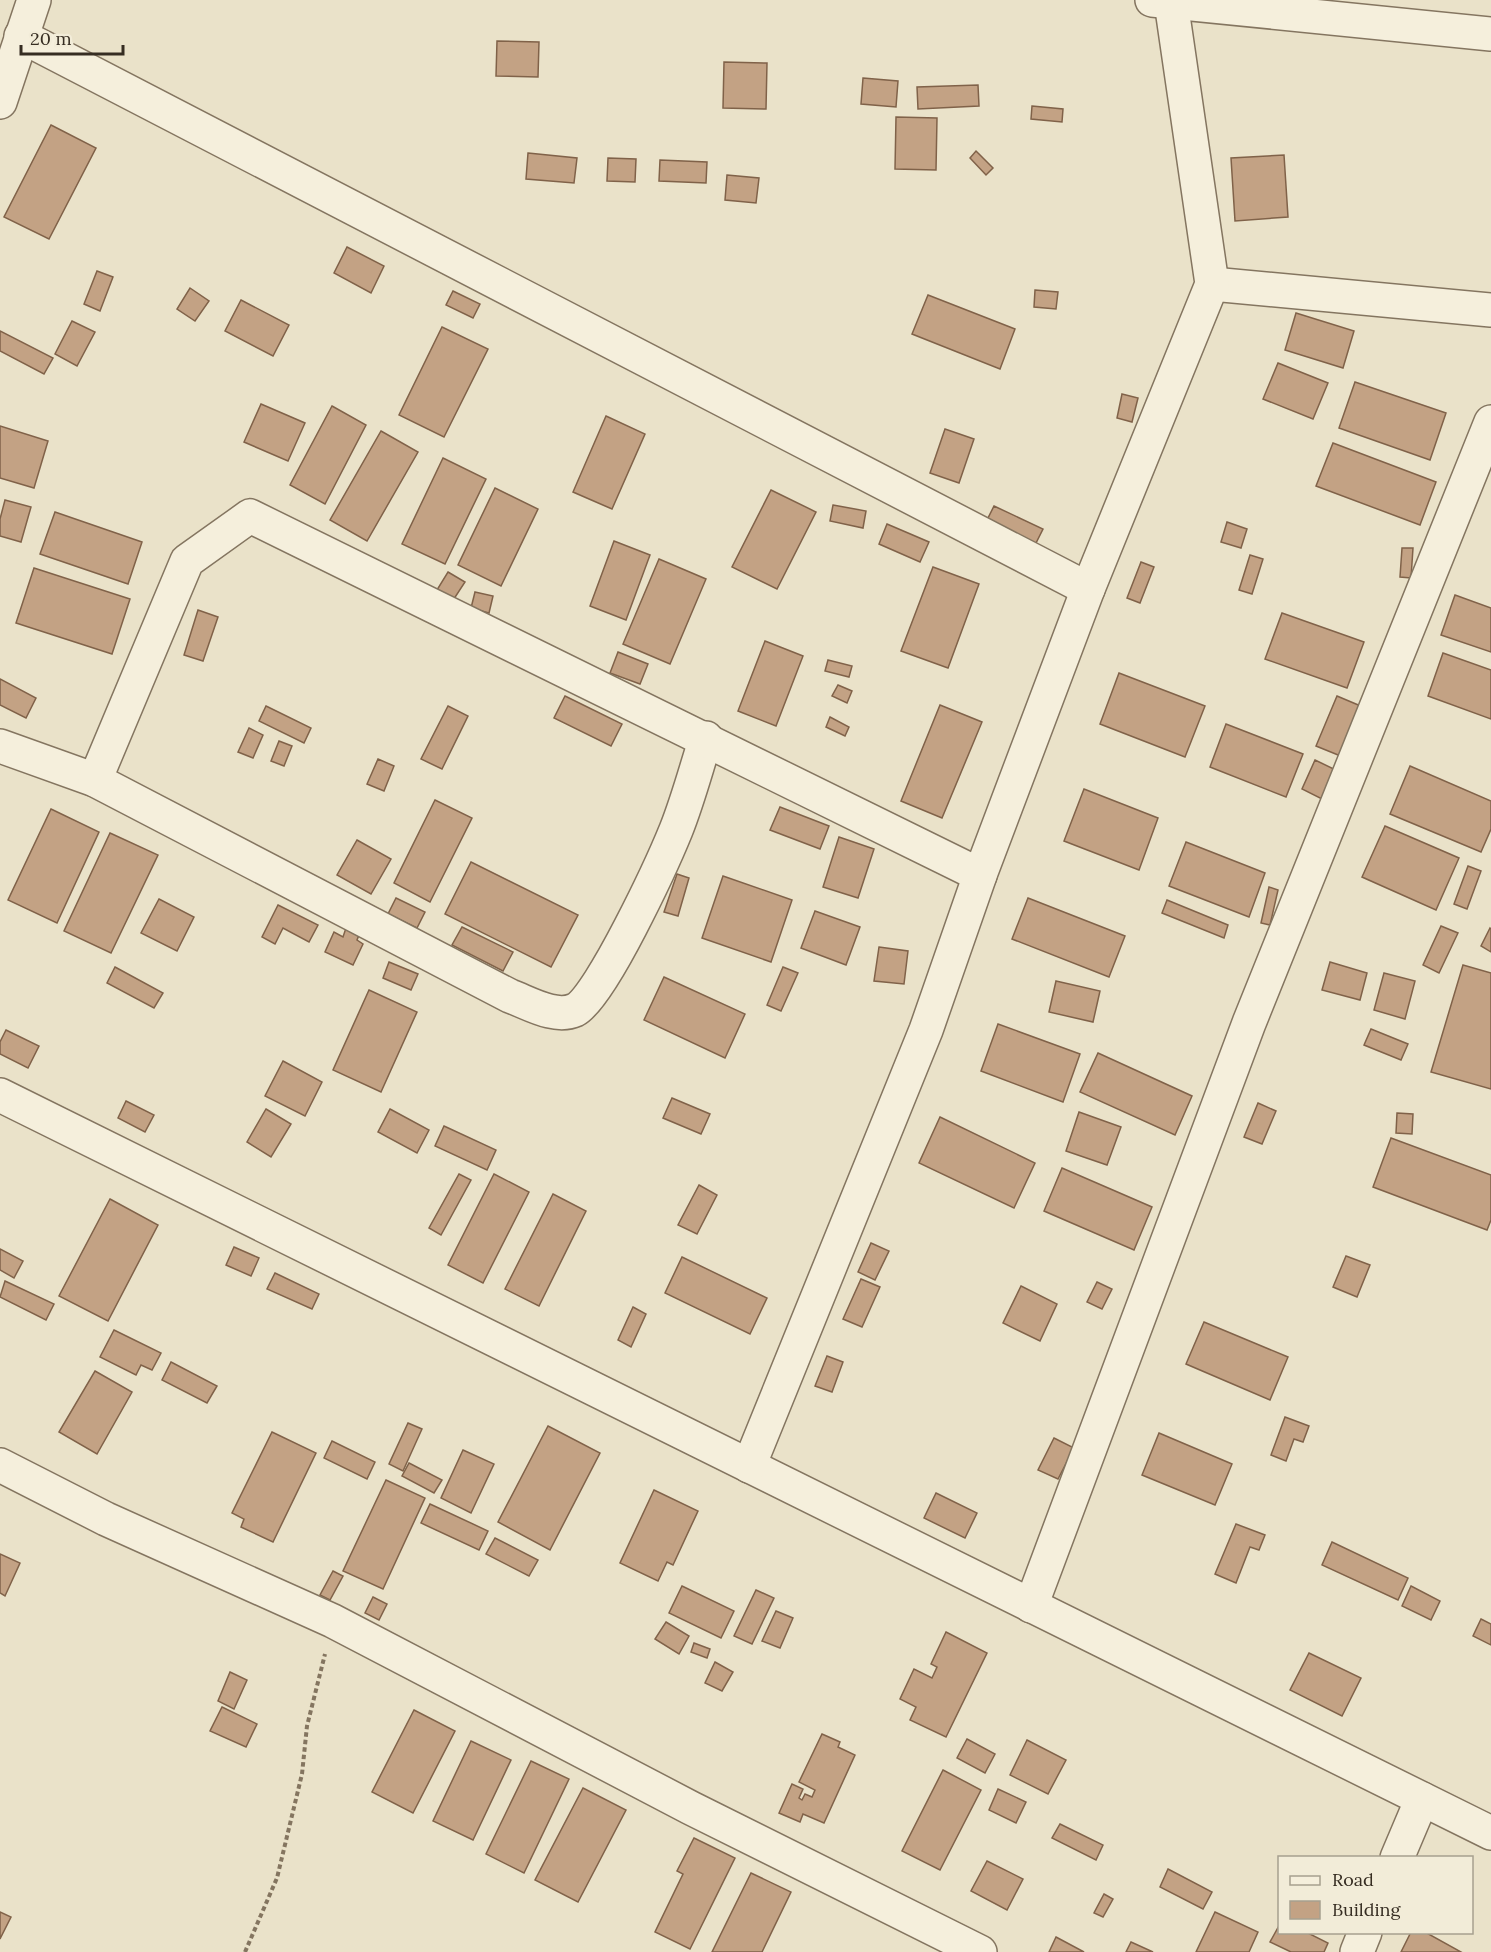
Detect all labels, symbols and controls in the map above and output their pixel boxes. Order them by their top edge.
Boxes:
scale bar [21,18,123,56]
text: 20 m [30,27,72,50]
legend [1278,1856,1473,1934]
text: Road [1332,1868,1374,1891]
text: Building [1332,1898,1402,1921]

